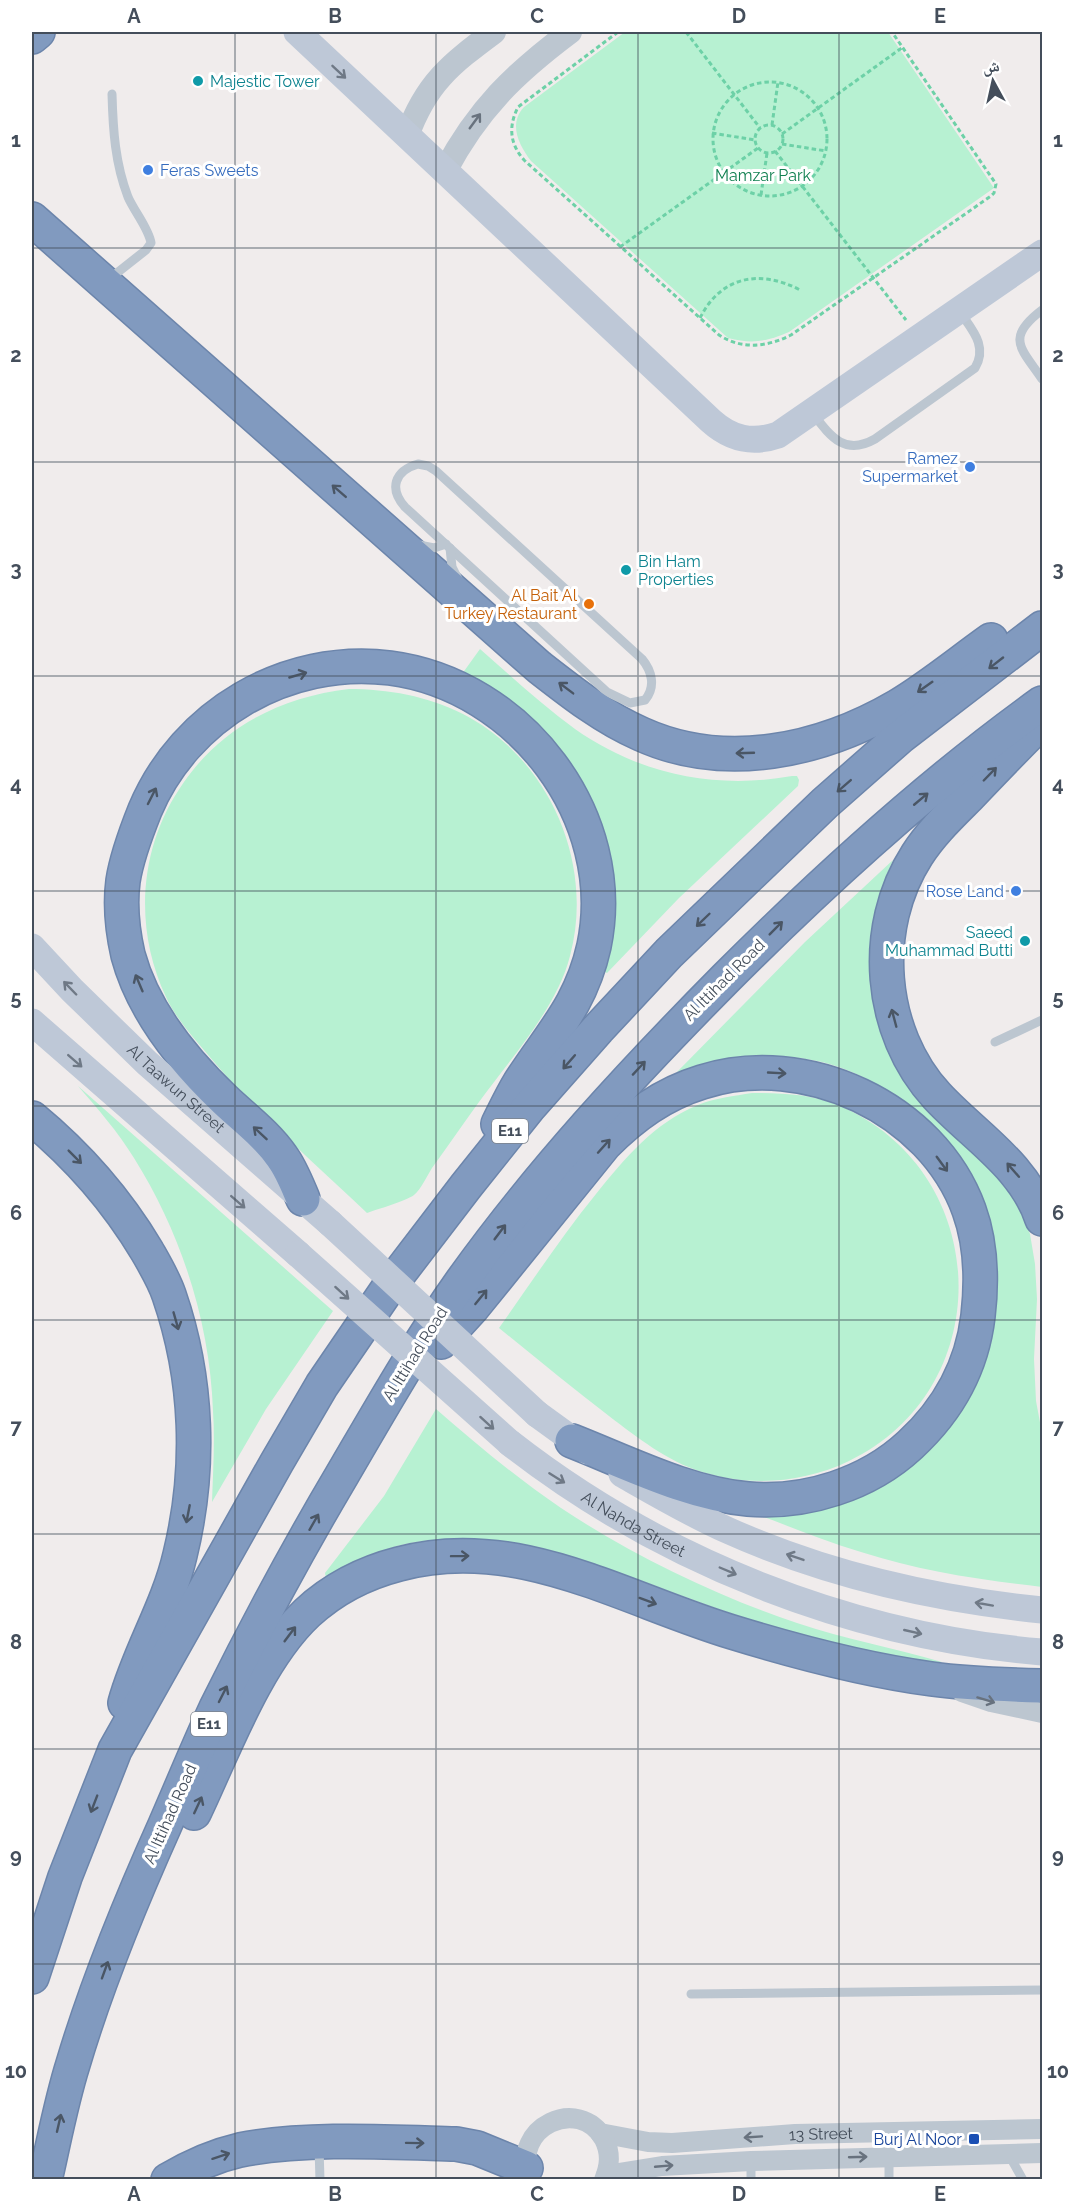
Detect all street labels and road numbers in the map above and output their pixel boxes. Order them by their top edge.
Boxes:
street label: Al Ittihad Road [679,935,769,1025]
street label: Al Taawun Street [124,1040,229,1137]
road number: E11 [492,1119,528,1143]
street label: Al Ittihad Road [379,1303,452,1405]
street label: Al Nahda Street [578,1487,689,1561]
road number: E11 [191,1712,227,1736]
street label: Al Ittihad Road [139,1761,201,1867]
street label: 13 Street [788,2123,854,2144]

